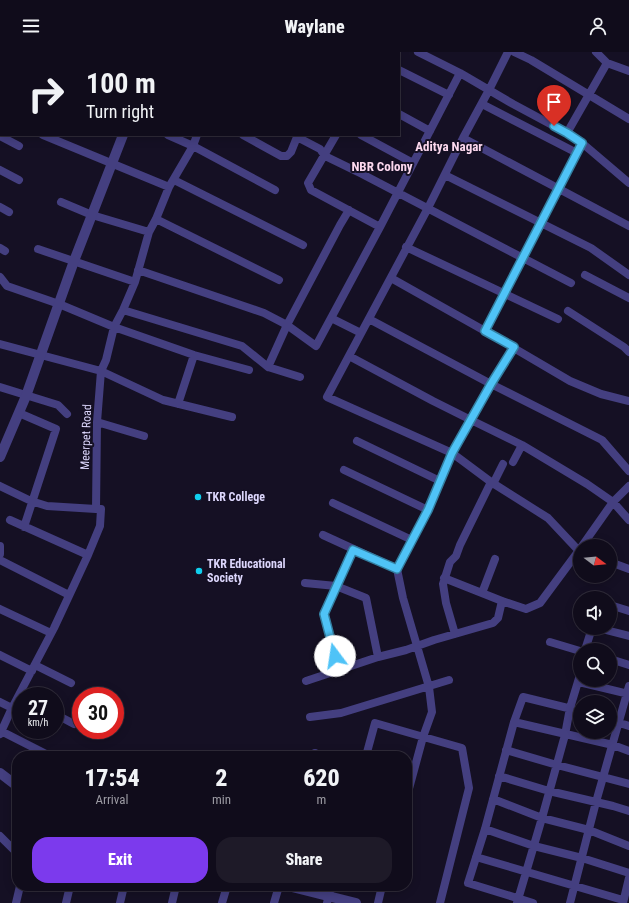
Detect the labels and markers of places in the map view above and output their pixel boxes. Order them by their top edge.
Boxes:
pin [537,85,571,126]
place label: TKR College [206,490,265,504]
marker: TKR College [193,492,203,502]
place label: TKR Educational Society [207,557,286,585]
marker: TKR Educational Society [194,566,204,576]

